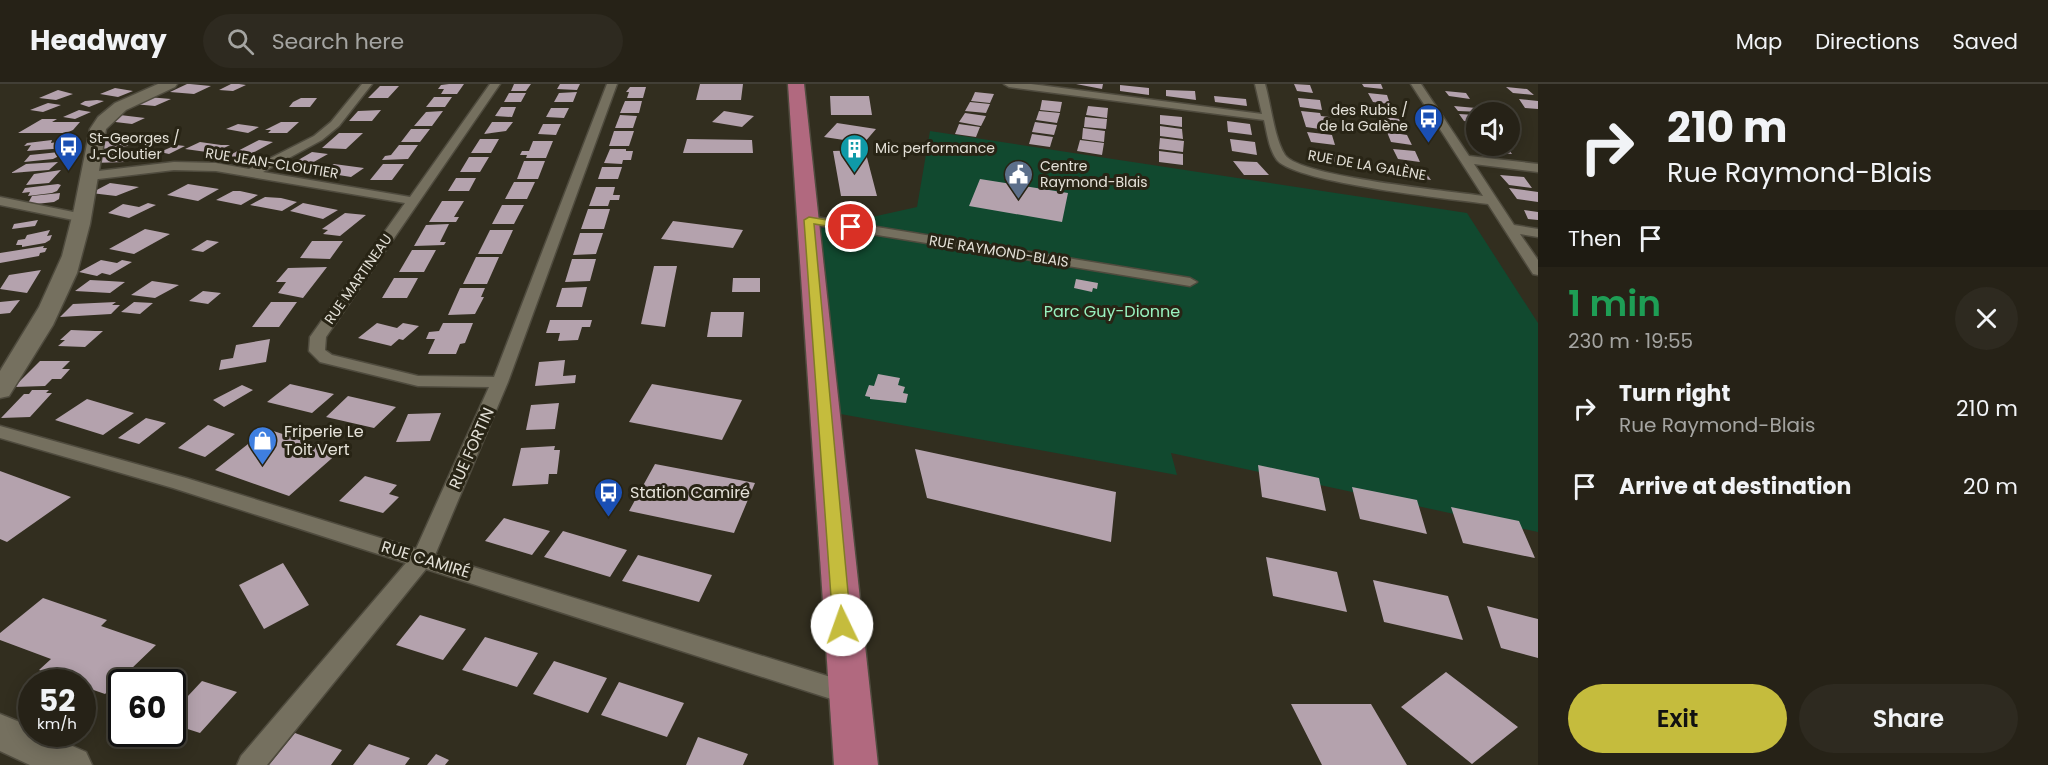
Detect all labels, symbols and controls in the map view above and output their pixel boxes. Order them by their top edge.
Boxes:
search box [203,14,623,68]
text: Headway [30,21,167,60]
icon: search [224,25,257,58]
text: Search here [272,26,404,57]
text: Map [1736,27,1782,56]
text: Directions [1815,27,1919,56]
text: Saved [1952,27,2018,56]
text: 210 m [1667,98,1788,157]
place label: des Rubis / de la Galène [1319,100,1408,136]
bus stop icon: des Rubis / de la Galène [1413,102,1445,144]
map controls [1466,102,1520,156]
button: sound [1466,102,1520,156]
icon: right [1568,108,1646,186]
place label: St-Georges / J.-Cloutier [89,128,180,164]
bus stop icon: St-Georges / J.-Cloutier [52,130,84,172]
building icon: Mic performance [838,132,870,174]
place label: Mic performance [875,138,995,158]
street label: RUE JEAN-CLOUTIER [204,143,340,183]
street label: RUE DE LA GALÈNE [1306,145,1428,185]
text: Rue Raymond-Blais [1667,154,1932,191]
place label: Centre Raymond-Blais [1040,156,1148,192]
public building icon: Centre Raymond-Blais [1003,158,1035,200]
pin [825,201,876,252]
icon: arrive [834,210,867,243]
icon: arrive [1634,222,1667,255]
text: Then [1568,223,1622,254]
street label: RUE MARTINEAU [319,230,397,328]
street label: RUE RAYMOND-BLAIS [928,230,1070,272]
text: 1 min [1568,278,1661,329]
button: close [1955,287,2018,350]
park label: Parc Guy-Dionne [1044,300,1180,323]
text: 230 m · 19:55 [1568,327,1693,355]
text: Turn right [1619,378,1730,409]
icon: right [1568,392,1601,425]
text: 210 m [1956,393,2018,424]
street label: RUE FORTIN [443,404,500,493]
text: Rue Raymond-Blais [1619,411,1815,439]
place label: Friperie Le Toit Vert [284,420,364,461]
shop icon: Friperie Le Toit Vert [247,424,279,466]
icon: arrive [1568,470,1601,503]
text: Arrive at destination [1619,471,1851,502]
text: 20 m [1963,471,2018,502]
bus stop icon: Station Camiré [593,476,625,518]
place label: Station Camiré [630,481,750,504]
street label: RUE CAMIRÉ [379,535,473,584]
position arrow [810,593,874,657]
speed limit sign: 60 [108,669,186,747]
text: 52 [39,679,75,722]
button: Exit [1568,684,1787,753]
button: Share [1799,684,2018,753]
text: km/h [37,713,77,734]

